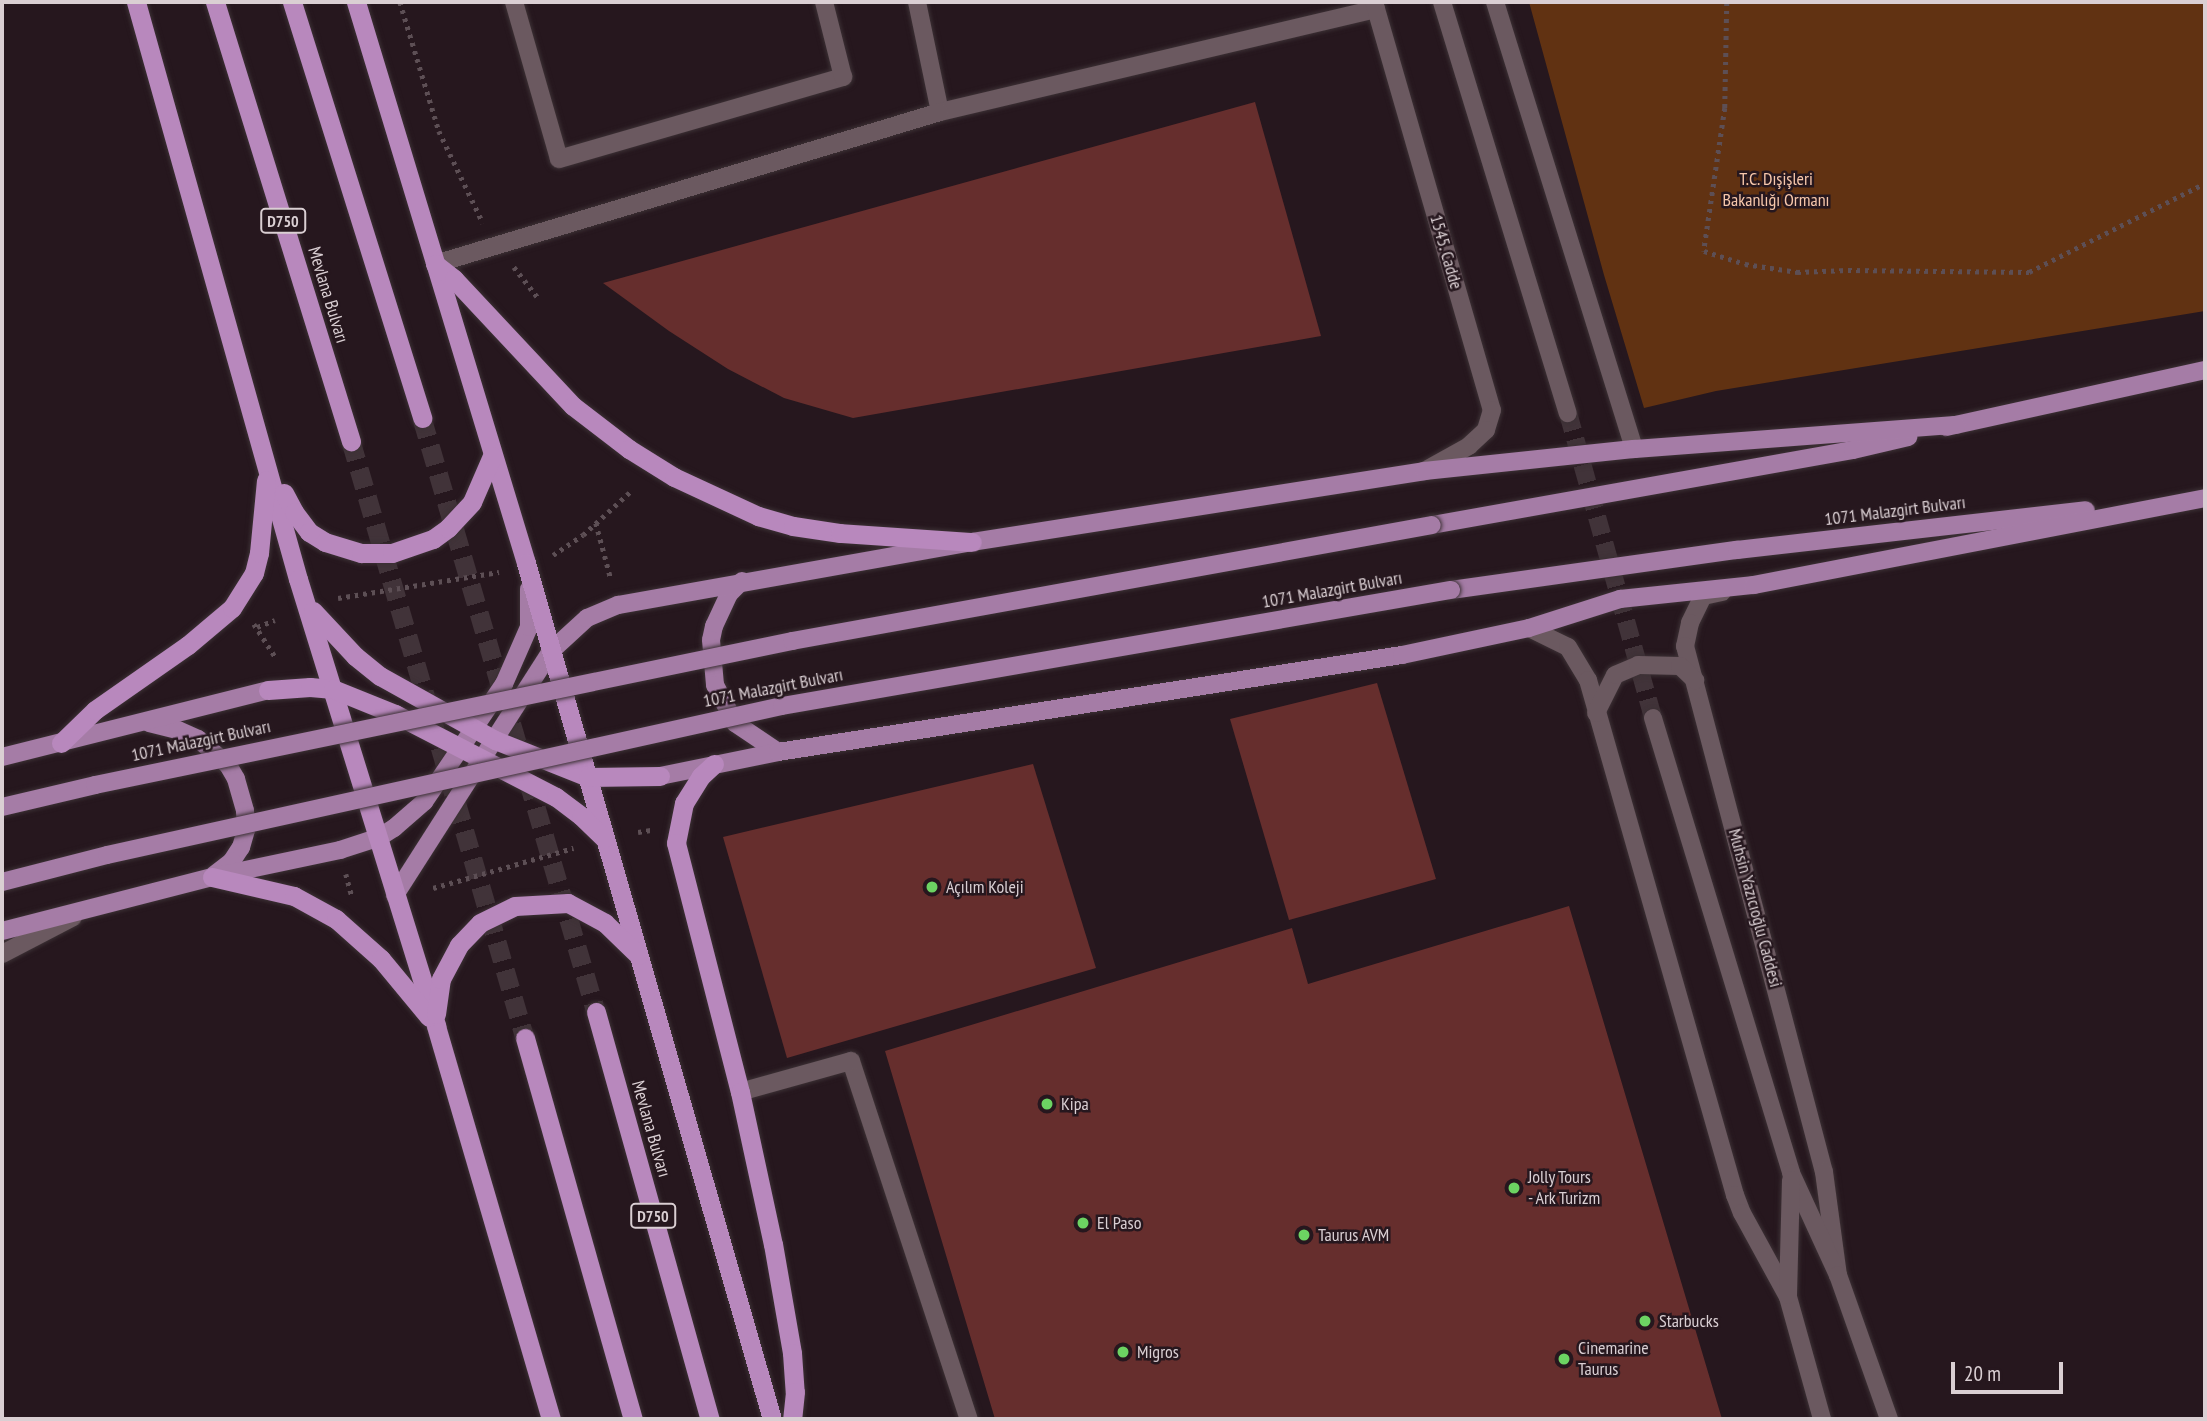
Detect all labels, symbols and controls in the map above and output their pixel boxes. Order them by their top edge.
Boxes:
park label: T.C. Dışişleri Bakanlığı Ormanı [1723,169,1829,212]
road number: D750 [258,209,308,234]
street label: 1545. Cadde [1425,212,1467,292]
street label: Mevlana Bulvarı [303,244,353,346]
street label: 1071 Malazgirt Bulvarı [1823,492,1967,530]
street label: 1071 Malazgirt Bulvarı [1260,567,1404,613]
street label: 1071 Malazgirt Bulvarı [701,664,845,712]
street label: 1071 Malazgirt Bulvarı [129,716,273,766]
street label: Muhsin Yazıcıoğlu Caddesi [1723,826,1787,990]
place label: Açılım Koleji [946,876,1024,898]
marker: Açılım Koleji [924,879,940,895]
street label: Mevlana Bulvarı [627,1078,675,1180]
place label: Kipa [1061,1093,1089,1115]
marker: Kipa [1039,1096,1055,1112]
place label: Jolly Tours - Ark Turizm [1528,1167,1603,1210]
marker: Jolly Tours - Ark Turizm [1506,1180,1522,1196]
road number: D750 [628,1204,678,1228]
place label: El Paso [1097,1212,1141,1234]
marker: El Paso [1075,1215,1091,1231]
place label: Taurus AVM [1318,1224,1390,1246]
marker: Taurus AVM [1296,1227,1312,1243]
place label: Starbucks [1659,1310,1719,1332]
marker: Starbucks [1637,1313,1653,1329]
place label: Cinemarine Taurus [1578,1338,1649,1380]
place label: Migros [1137,1341,1179,1363]
marker: Migros [1115,1344,1131,1360]
scale bar [1955,1348,2067,1392]
marker: Cinemarine Taurus [1556,1351,1572,1367]
text: 20 m [1964,1360,2001,1387]

